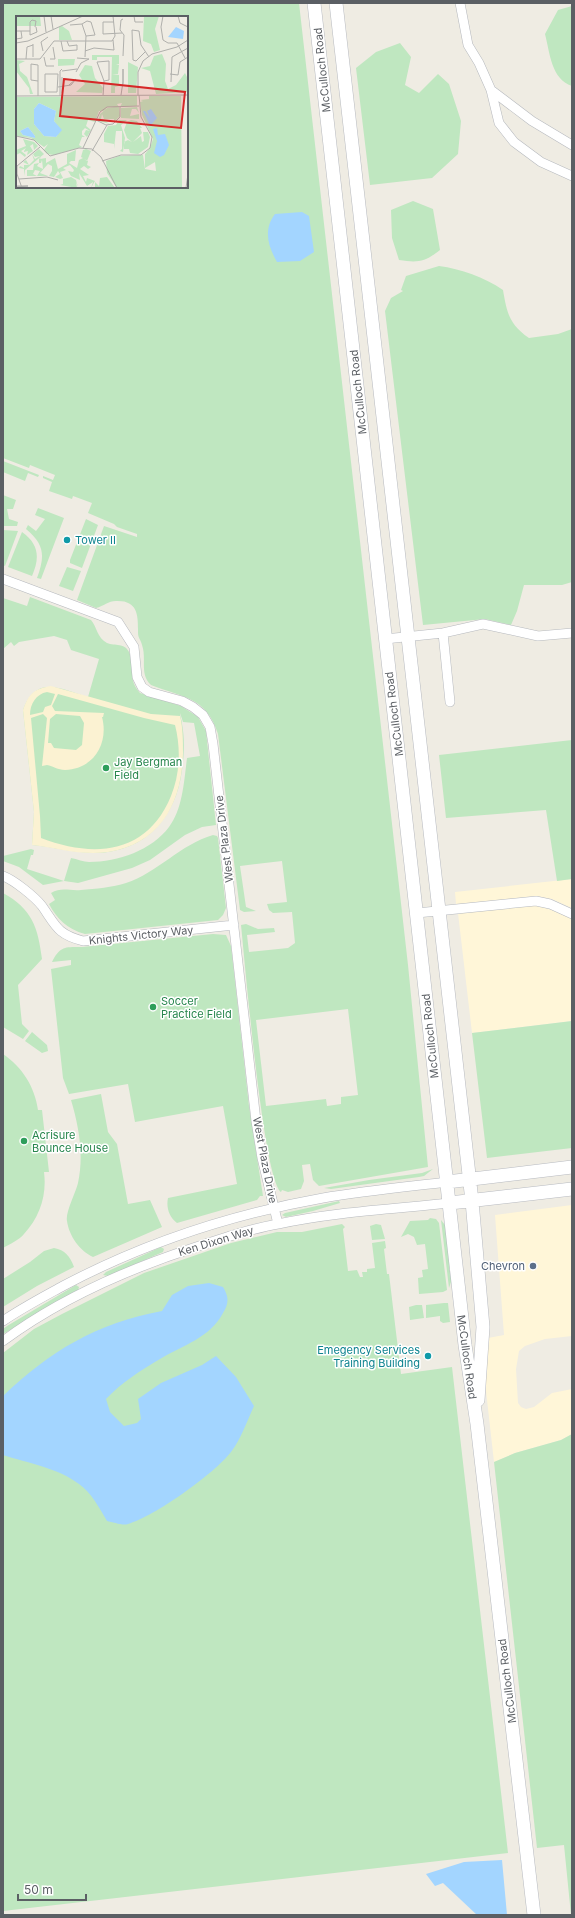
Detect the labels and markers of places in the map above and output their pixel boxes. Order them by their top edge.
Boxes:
place label: Tower II [75,533,116,547]
marker: Tower II [62,535,72,545]
place label: Jay Bergman Field [114,755,182,782]
marker: Jay Bergman Field [101,763,111,773]
place label: Soccer Practice Field [161,994,232,1021]
marker: Soccer Practice Field [148,1002,158,1012]
place label: Acrisure Bounce House [32,1128,108,1155]
marker: Acrisure Bounce House [19,1136,29,1146]
place label: Chevron [481,1259,525,1273]
marker: Chevron [528,1261,538,1271]
place label: Emegency Services Training Building [317,1343,420,1370]
marker: Emegency Services Training Building [423,1351,433,1361]

